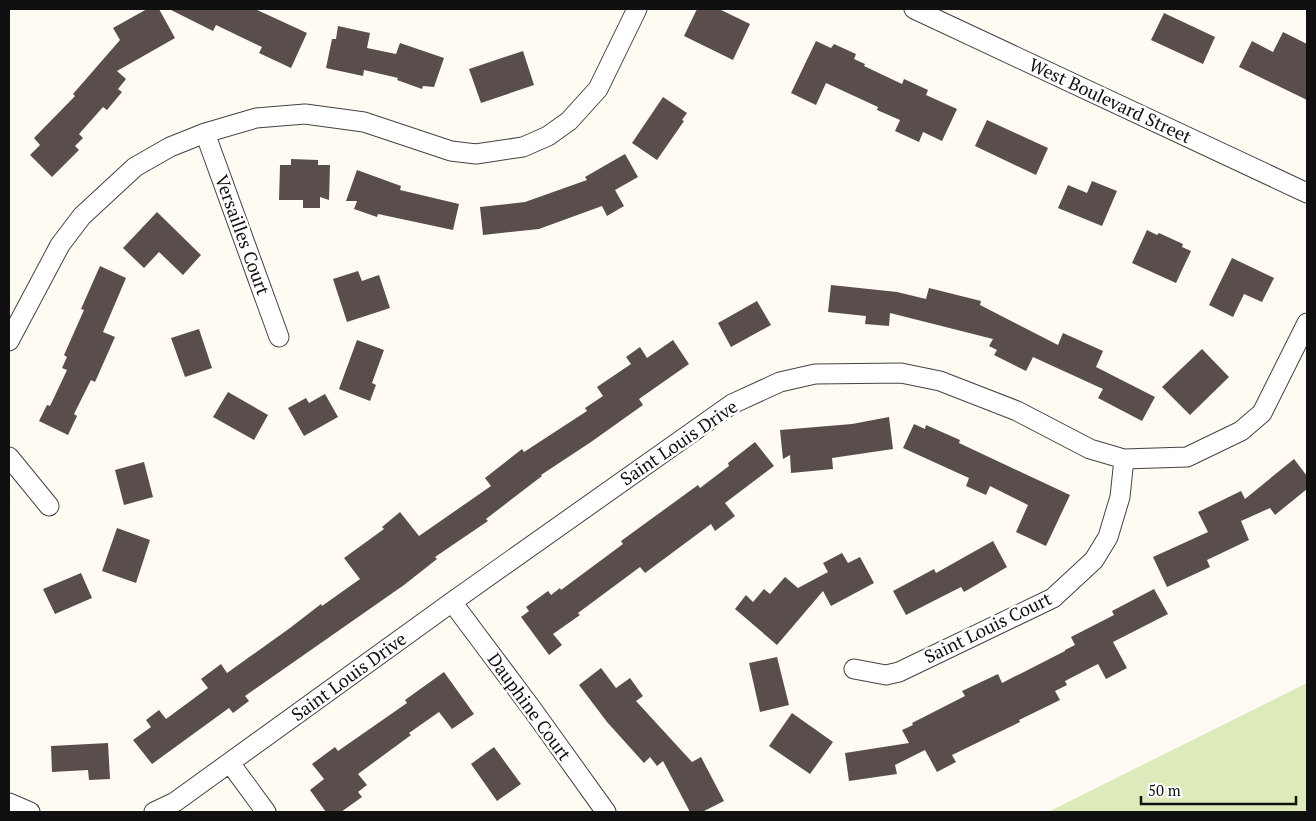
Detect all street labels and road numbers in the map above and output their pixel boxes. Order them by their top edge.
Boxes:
street label: West Boulevard Street [1025,52,1196,148]
street label: Versailles Court [210,171,276,298]
street label: Saint Louis Drive [615,394,742,490]
street label: Saint Louis Court [920,586,1055,668]
street label: Saint Louis Drive [286,626,411,726]
street label: Dauphine Court [483,648,577,765]

